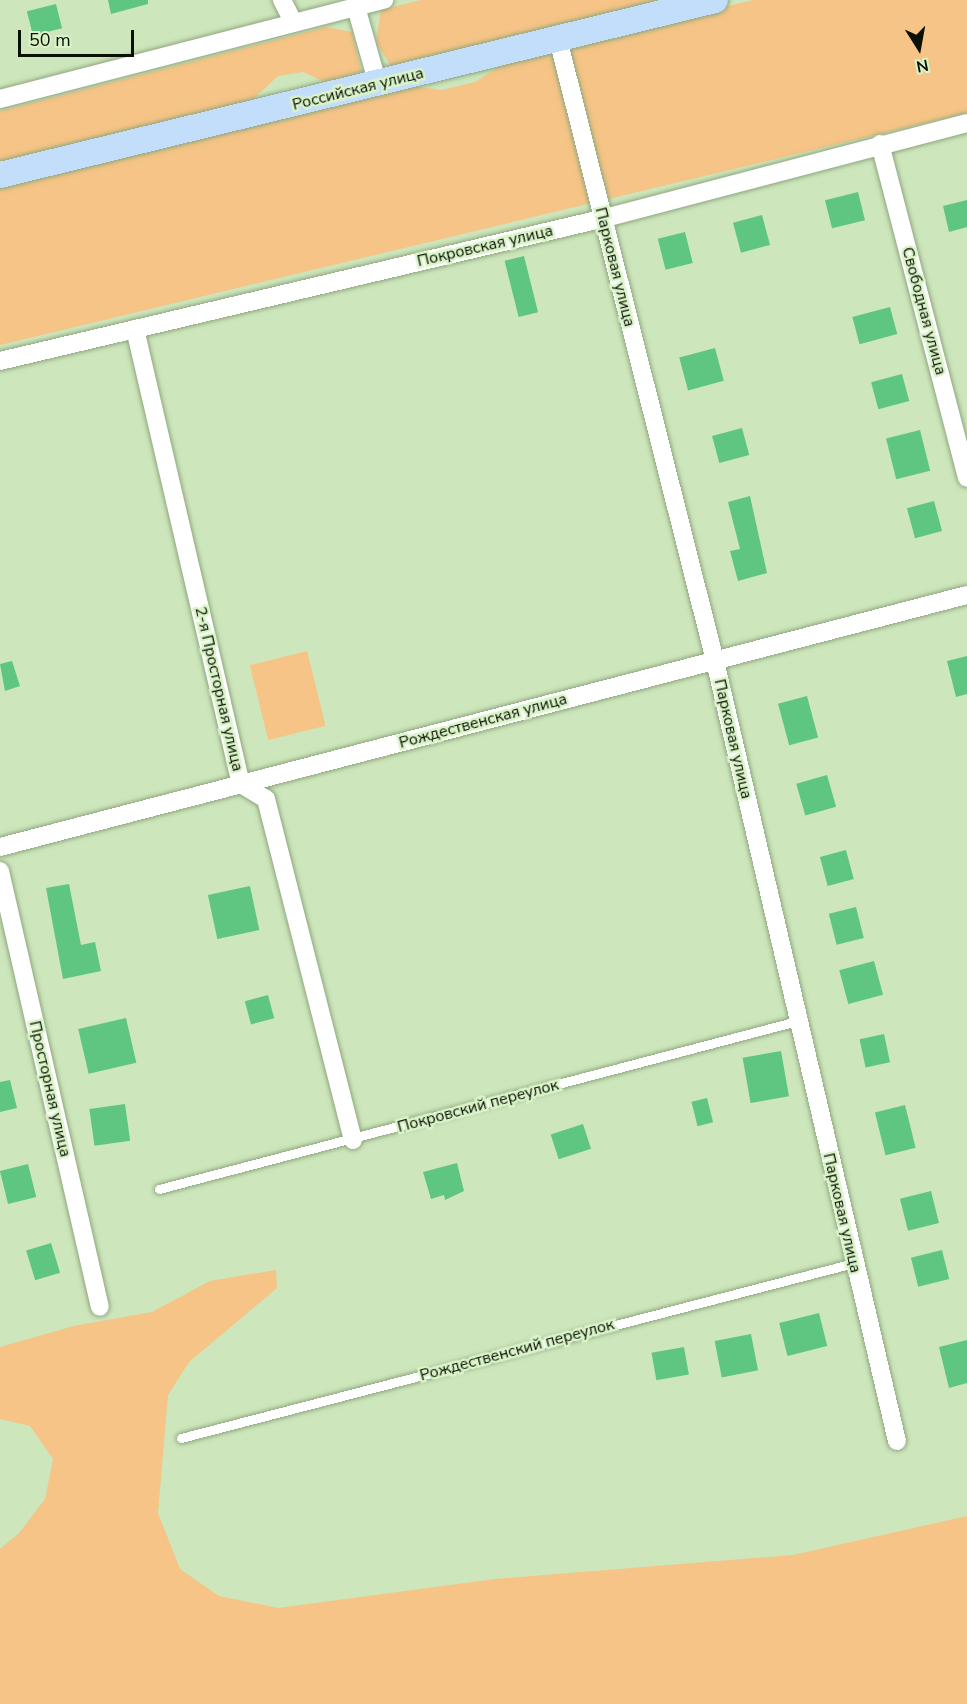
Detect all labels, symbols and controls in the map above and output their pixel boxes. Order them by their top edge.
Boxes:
scale bar [21,18,136,56]
north arrow [889,18,949,78]
text: 50 m [29,28,71,52]
text: N [914,54,930,78]
street label: Российская улица [290,63,426,115]
street label: Парковая улица [591,205,639,329]
street label: Покровская улица [415,221,555,271]
street label: Свободная улица [898,245,950,377]
street label: 2-я Просторная улица [191,605,247,773]
street label: Парковая улица [710,677,756,801]
street label: Рождественская улица [397,689,569,753]
street label: Просторная улица [25,1019,75,1159]
street label: Покровский переулок [395,1075,561,1137]
street label: Парковая улица [819,1151,865,1275]
street label: Рождественский переулок [418,1315,616,1385]

